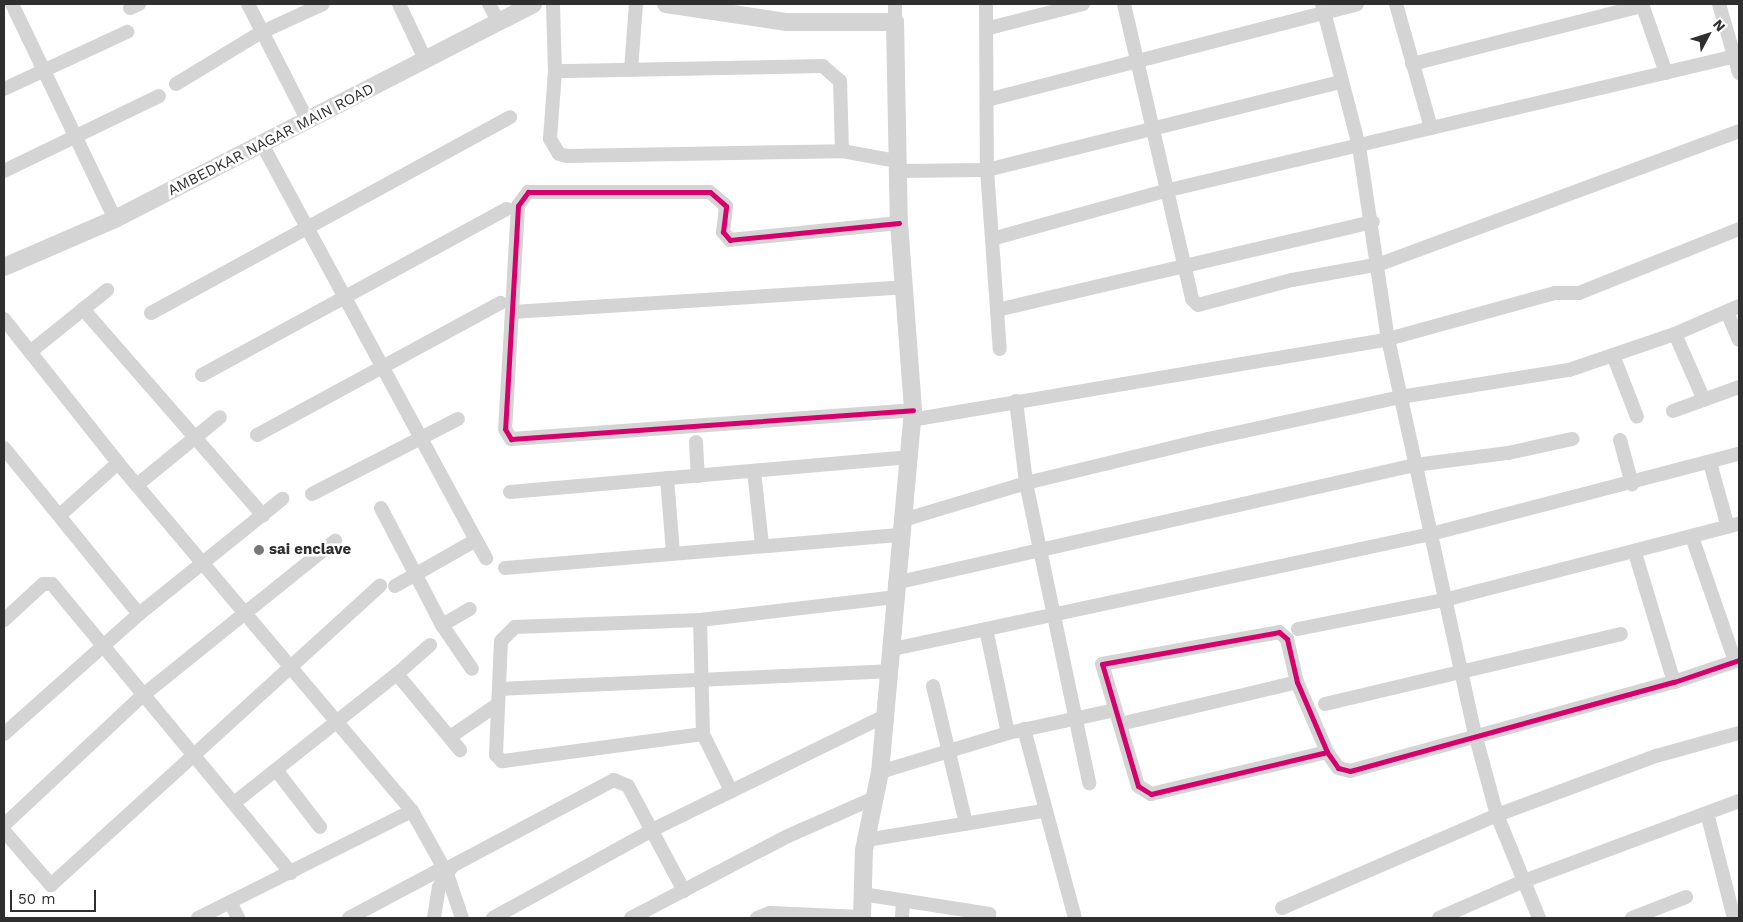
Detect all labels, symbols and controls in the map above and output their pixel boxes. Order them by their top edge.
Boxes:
north arrow [1683,10,1733,60]
text: N [1710,16,1729,34]
street label: AMBEDKAR NAGAR MAIN ROAD [165,80,377,200]
place label: sai enclave [269,541,351,559]
marker: sai enclave [253,544,265,556]
scale bar [12,880,99,912]
text: 50 m [18,890,55,908]

